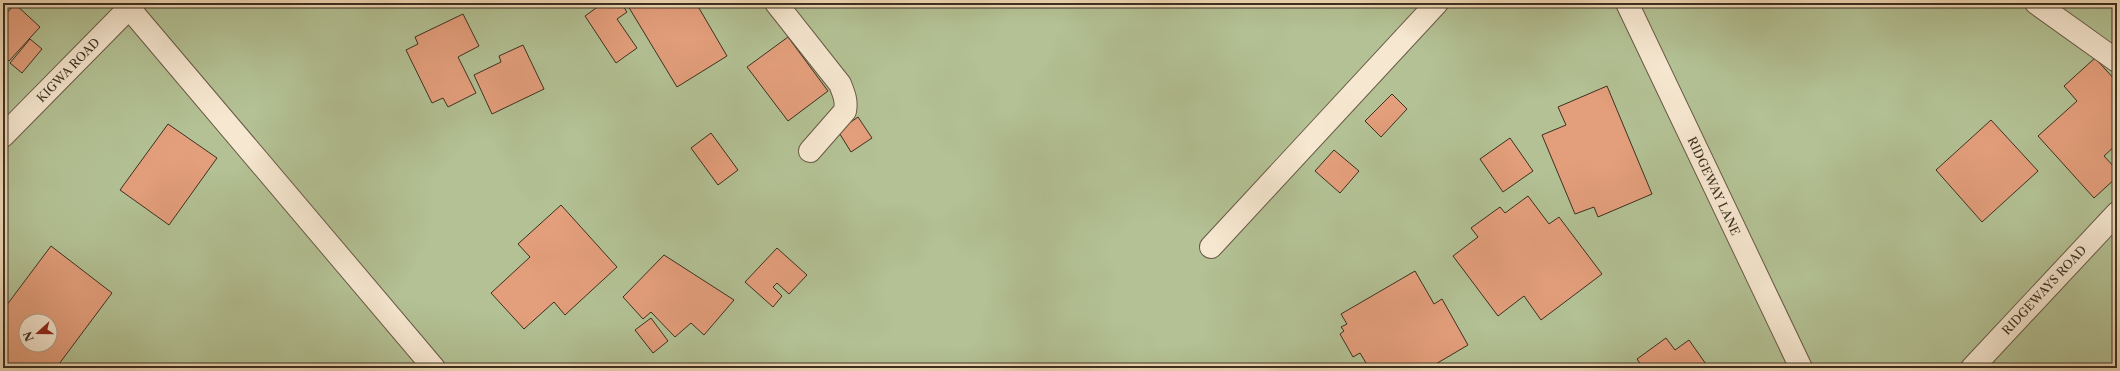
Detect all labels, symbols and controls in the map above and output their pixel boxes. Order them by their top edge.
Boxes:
street label: KIGWA ROAD [33,34,103,105]
street label: RIDGEWAY LANE [1685,134,1743,238]
street label: RIDGEWAYS ROAD [1999,242,2089,338]
north arrow [18,313,58,353]
text: N [20,329,37,344]

